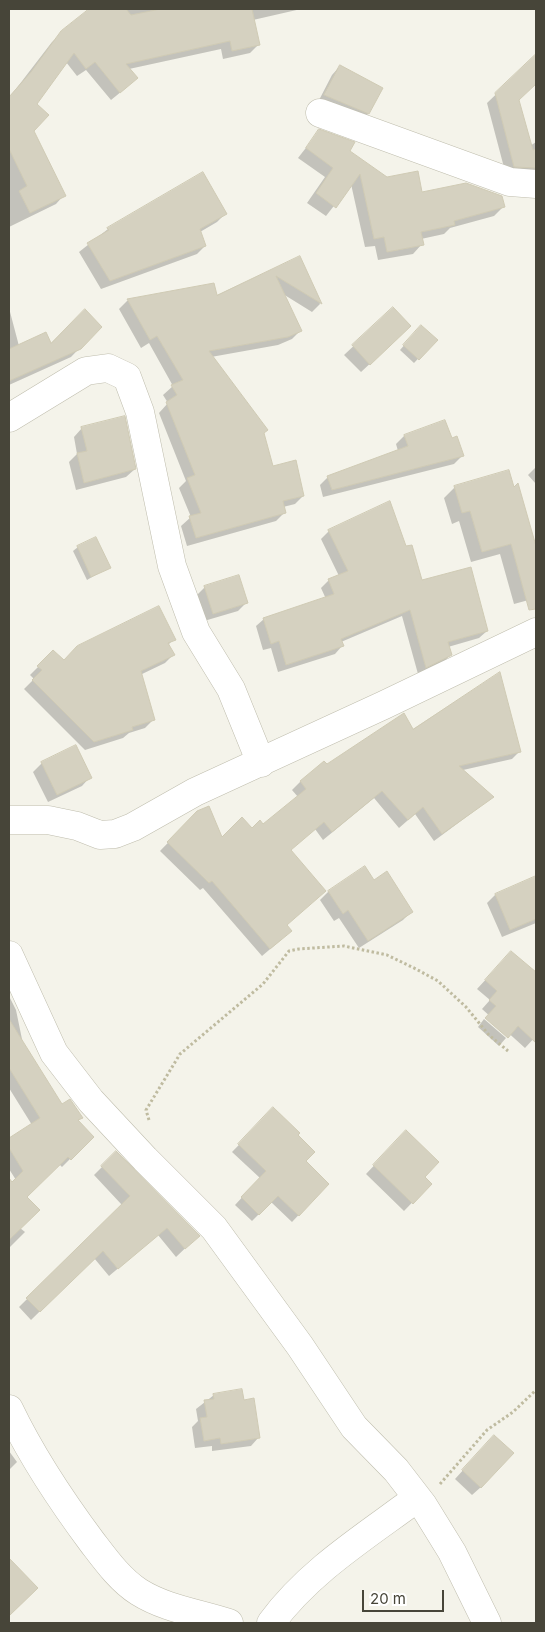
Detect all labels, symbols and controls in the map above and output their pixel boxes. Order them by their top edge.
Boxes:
scale bar [365,1580,448,1612]
text: 20 m [370,1589,406,1608]

